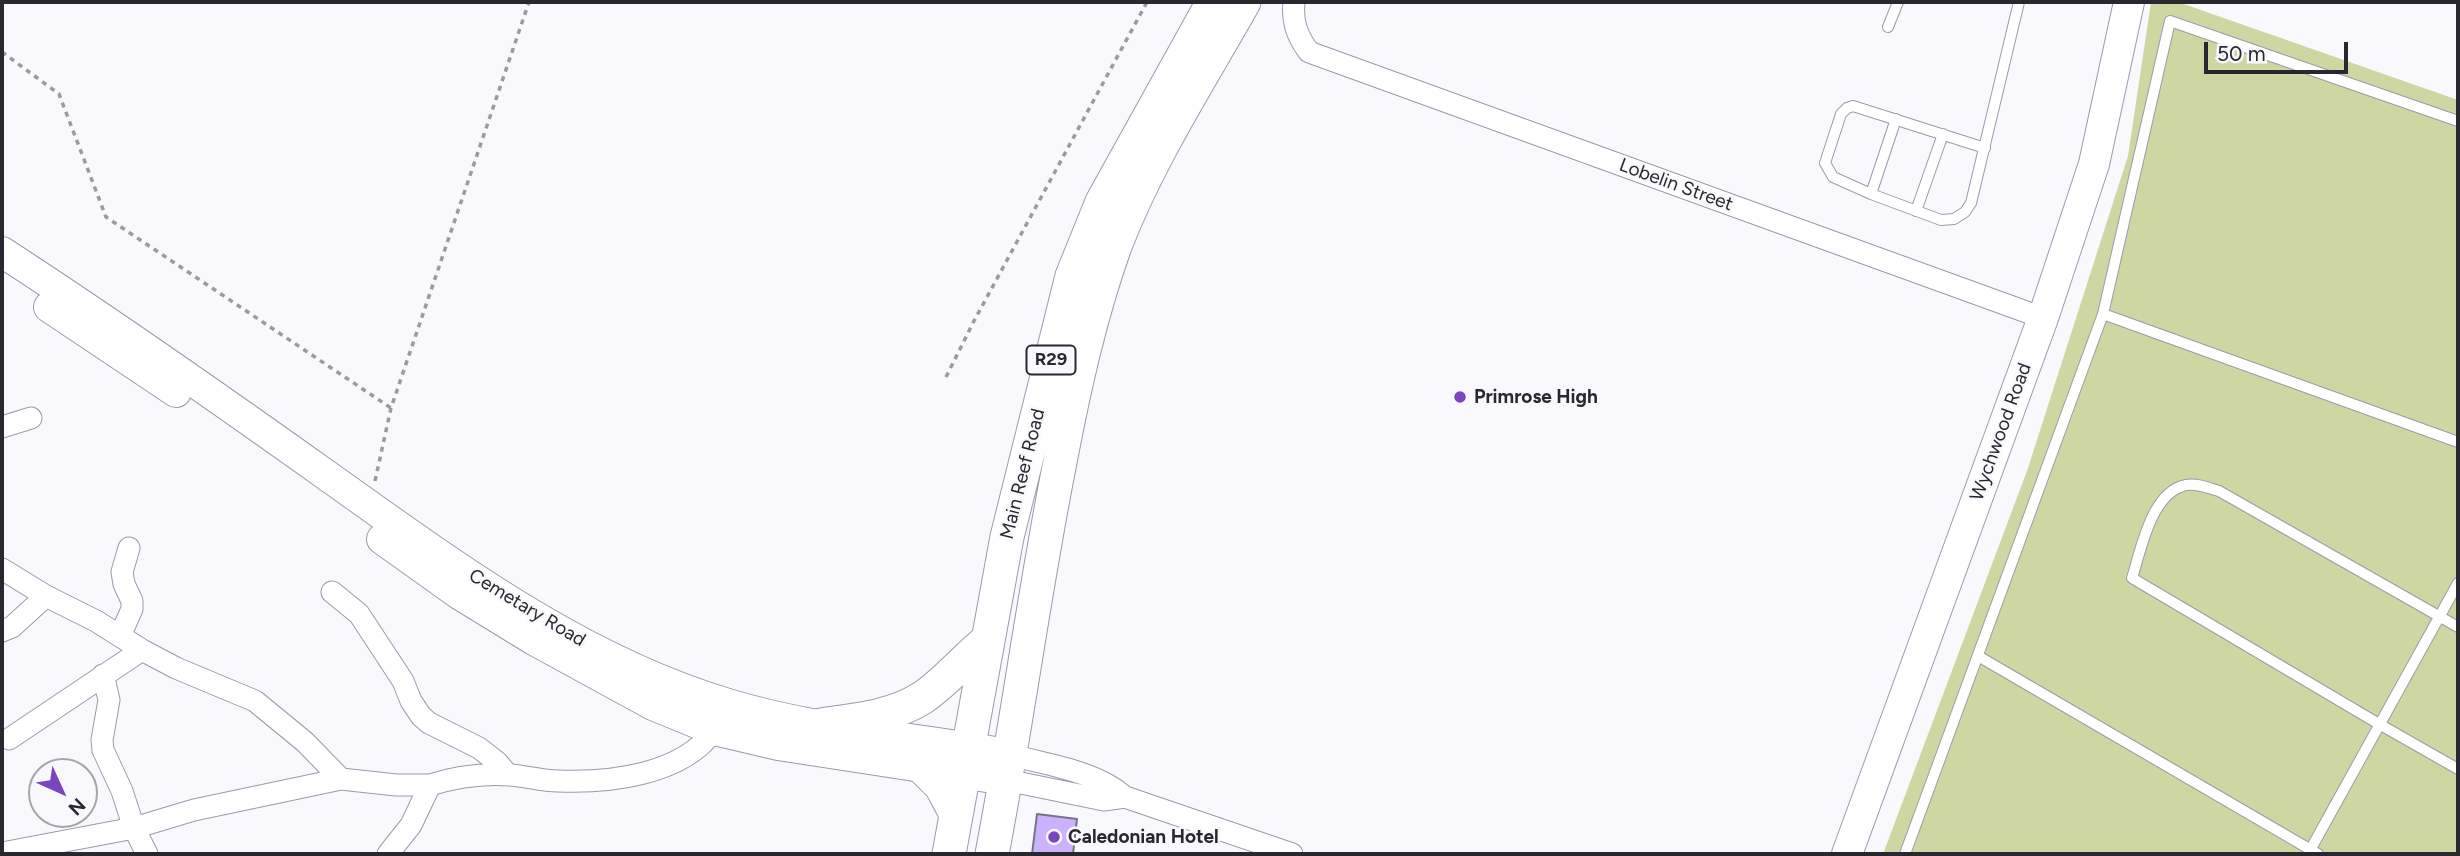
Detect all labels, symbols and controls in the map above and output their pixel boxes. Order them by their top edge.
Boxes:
scale bar [2208,28,2352,72]
text: 50 m [2217,41,2266,66]
street label: Lobelin Street [1616,154,1736,216]
road number: R29 [1026,346,1076,374]
street label: Wychwood Road [1965,360,2037,504]
place label: Primrose High [1474,386,1598,408]
marker: Primrose High [1452,389,1468,405]
street label: Main Reef Road [996,406,1050,542]
street label: Cemetary Road [464,564,590,652]
north arrow [28,758,98,828]
text: N [63,793,90,820]
place label: Caledonian Hotel [1068,826,1219,848]
marker: Caledonian Hotel [1046,829,1062,845]

